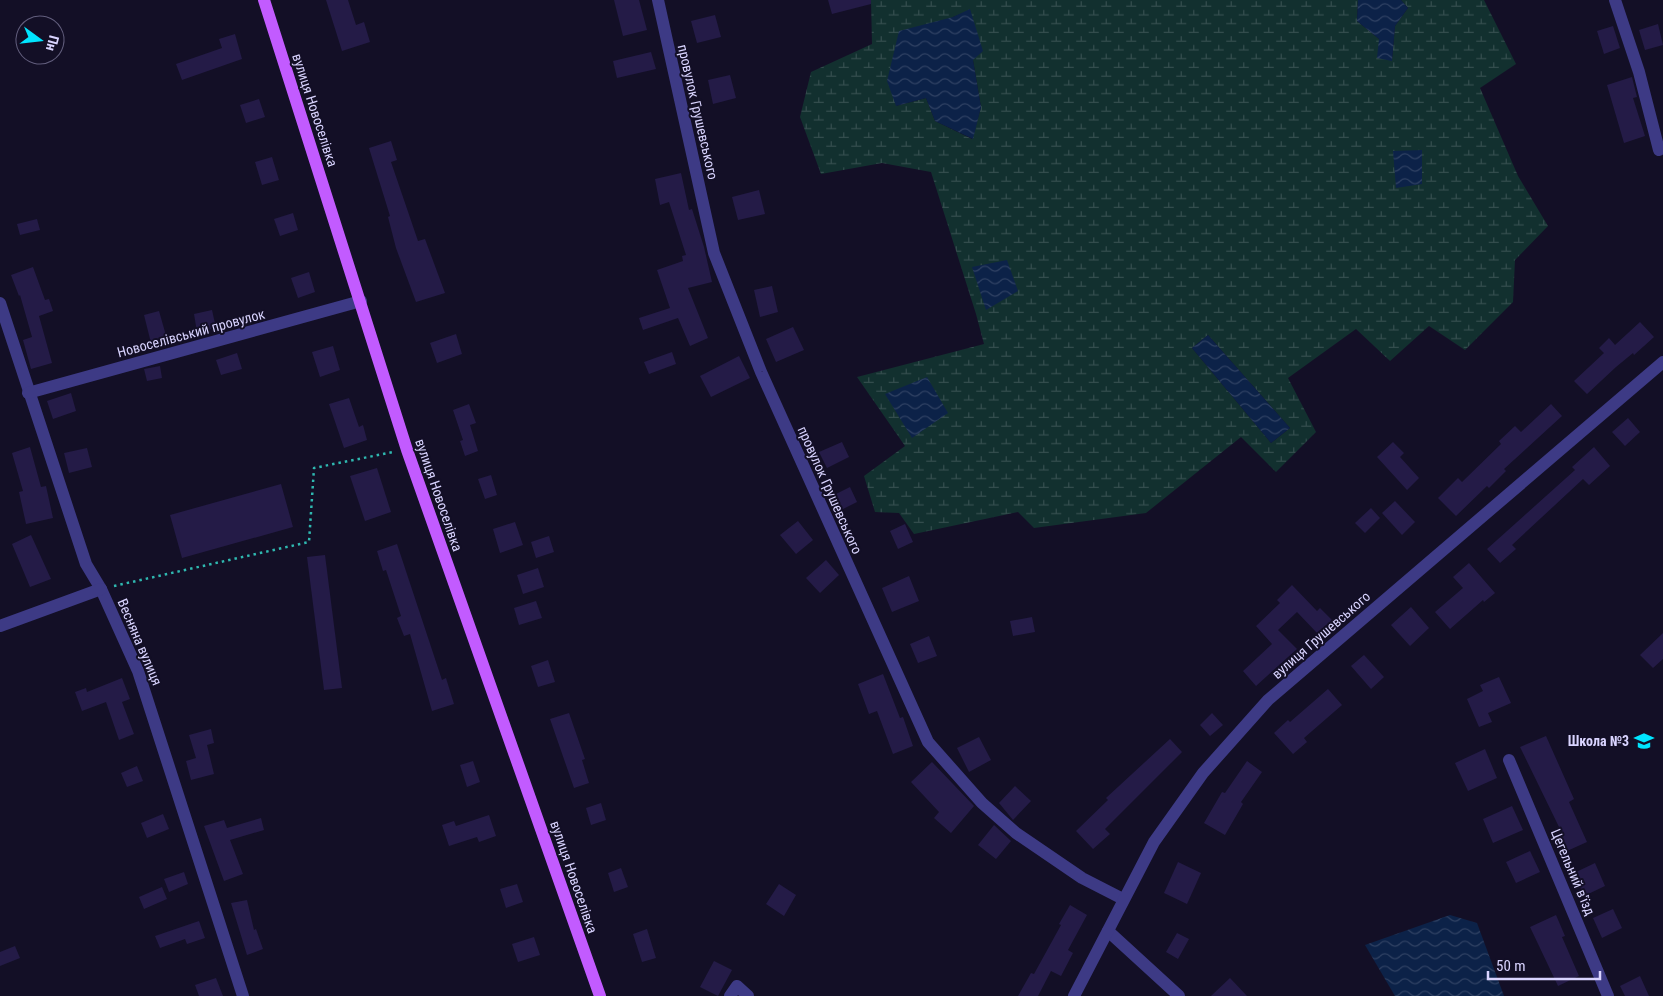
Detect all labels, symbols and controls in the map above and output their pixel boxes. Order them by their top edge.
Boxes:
north arrow [15,15,65,65]
text: Пн [43,34,62,53]
street label: провулок Грушевського [675,43,721,181]
street label: вулиця Новоселівка [289,51,341,169]
street label: Новоселівський провулок [115,306,267,360]
street label: провулок Грушевського [795,424,865,556]
street label: вулиця Новоселівка [412,437,466,553]
street label: вулиця Грушевського [1269,588,1373,682]
street label: Весняна вулиця [115,596,165,688]
school or university icon: Школа №3 [1633,730,1655,752]
place label: Школа №3 [1568,733,1629,749]
street label: вулиця Новоселівка [547,819,601,935]
street label: Цегельний в'їзд [1548,827,1599,918]
scale bar [1488,948,1600,980]
text: 50 m [1496,957,1526,975]

